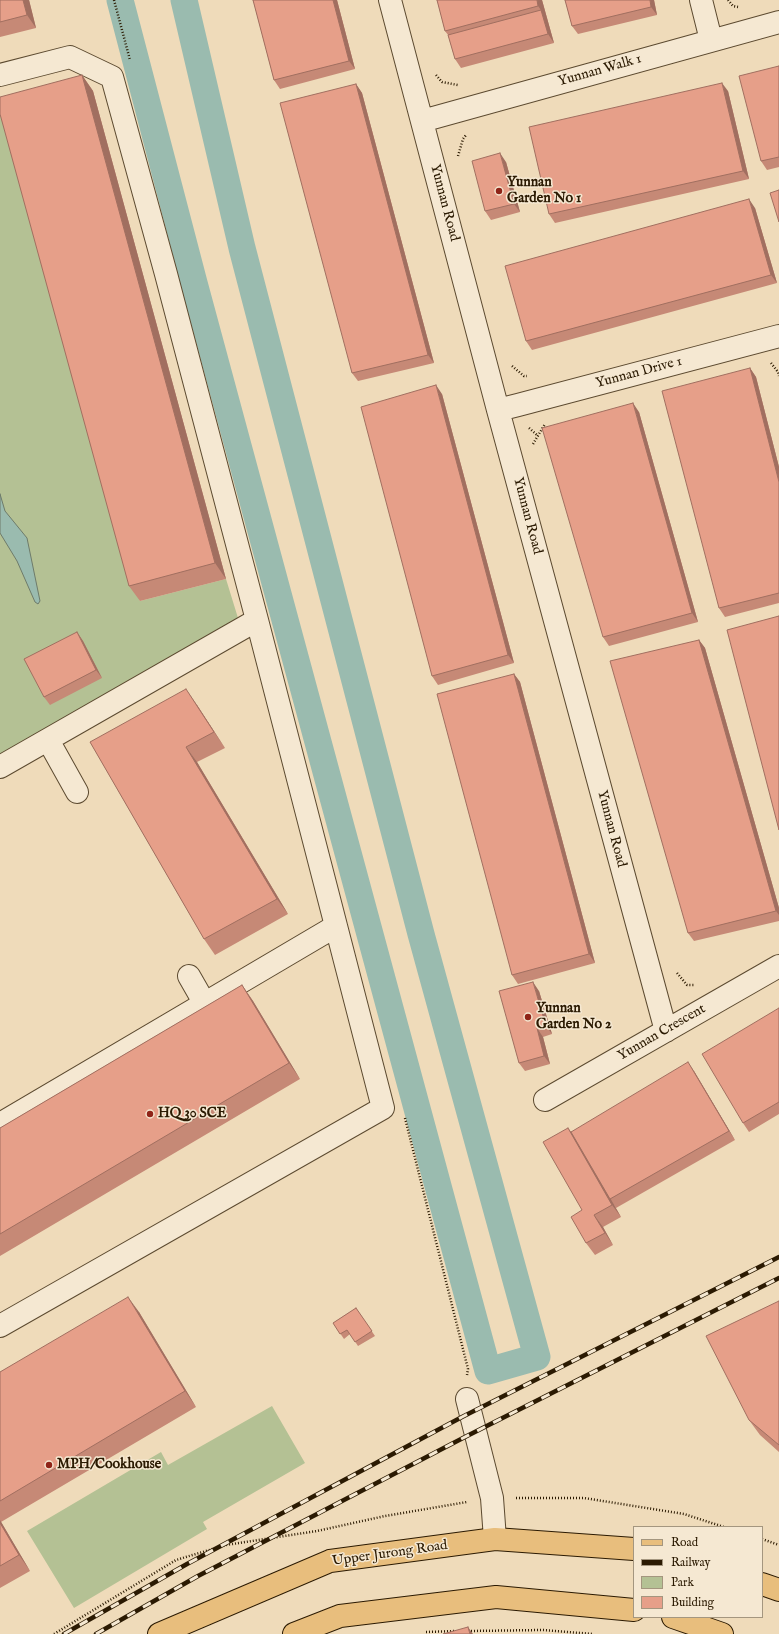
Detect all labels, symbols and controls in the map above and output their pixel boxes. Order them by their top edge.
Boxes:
street label: Yunnan Walk 1 [556,51,644,91]
street label: Yunnan Road [426,163,462,243]
place label: Yunnan Garden No 1 [507,175,581,208]
marker: Yunnan Garden No 1 [494,186,504,196]
street label: Yunnan Drive 1 [594,353,684,393]
street label: Yunnan Road [509,476,545,556]
street label: Yunnan Road [593,789,629,869]
place label: Yunnan Garden No 2 [536,1001,612,1034]
street label: Yunnan Crescent [615,1001,709,1065]
marker: Yunnan Garden No 2 [523,1012,533,1022]
place label: HQ 30 SCE [158,1106,226,1122]
marker: HQ 30 SCE [145,1109,155,1119]
place label: MPH/Cookhouse [57,1457,161,1473]
marker: MPH/Cookhouse [44,1460,54,1470]
legend [633,1526,763,1618]
text: Road [671,1535,698,1550]
street label: Upper Jurong Road [331,1538,449,1570]
text: Railway [671,1555,710,1570]
text: Park [671,1575,694,1590]
text: Building [671,1595,714,1610]

